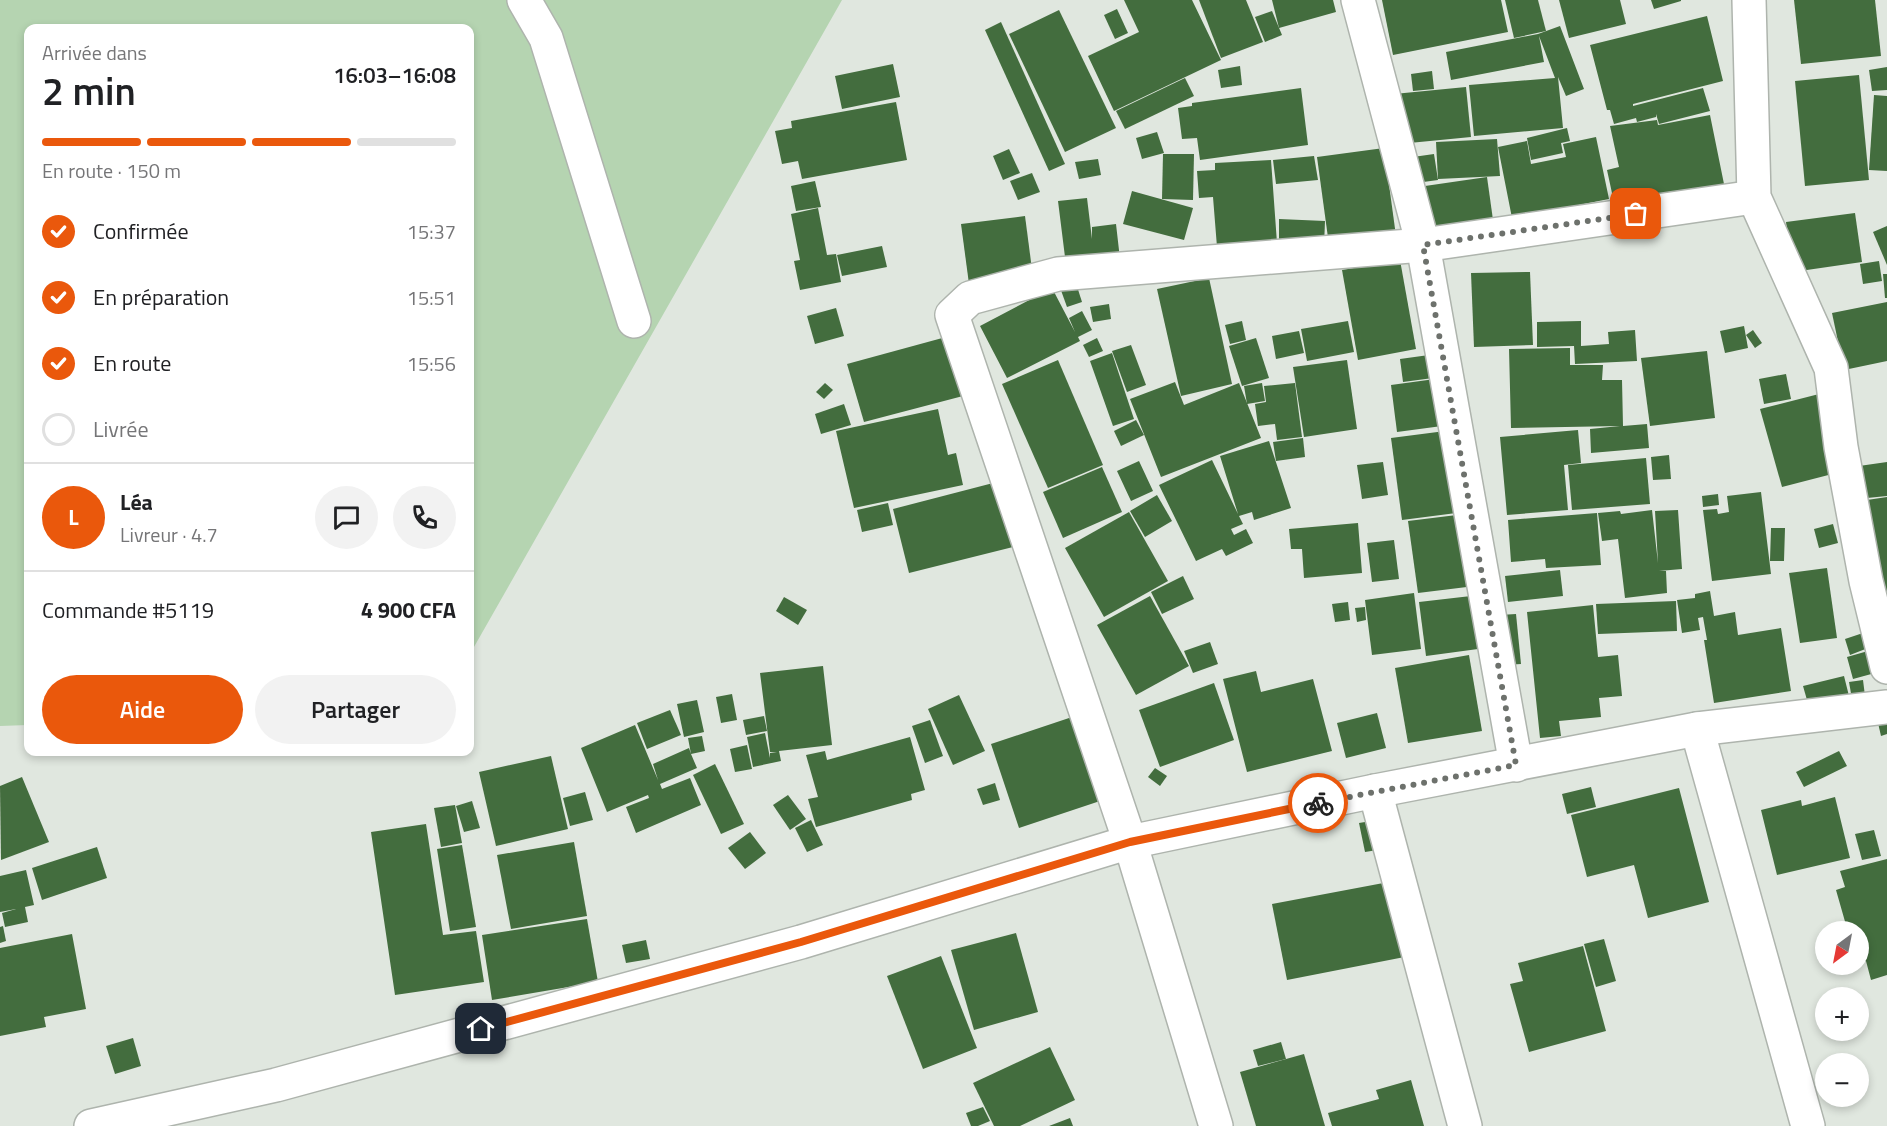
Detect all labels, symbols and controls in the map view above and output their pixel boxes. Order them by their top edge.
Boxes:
text: Arrivée dans [42,37,147,68]
text: 16:03–16:08 [333,58,456,92]
text: 2 min [42,61,136,120]
text: En route · 150 m [42,155,181,186]
pin [1610,188,1661,239]
icon: bag [1619,197,1652,230]
text: Confirmée [93,214,189,248]
icon: check [42,215,75,248]
text: 15:37 [407,216,456,247]
text: En préparation [93,280,229,314]
icon: check [42,281,75,314]
text: 15:51 [407,282,456,313]
text: En route [93,346,171,380]
icon: check [42,347,75,380]
text: 15:56 [407,348,456,379]
text: Livrée [93,412,149,446]
text: Léa [120,485,153,519]
button: chat [315,486,378,549]
button: phone [393,486,456,549]
text: L [68,500,79,534]
text: Livreur · 4.7 [120,519,218,550]
text: Commande #5119 [42,593,214,627]
text: 4 900 CFA [361,593,456,627]
button: Aide [42,675,243,744]
button: Partager [255,675,456,744]
courier [1288,773,1348,833]
icon: bike [1302,787,1335,820]
north arrow [1815,921,1869,975]
map controls [1815,921,1869,1107]
button: + [1815,987,1869,1041]
pin [455,1003,506,1054]
icon: home [464,1012,497,1045]
button: − [1815,1053,1869,1107]

